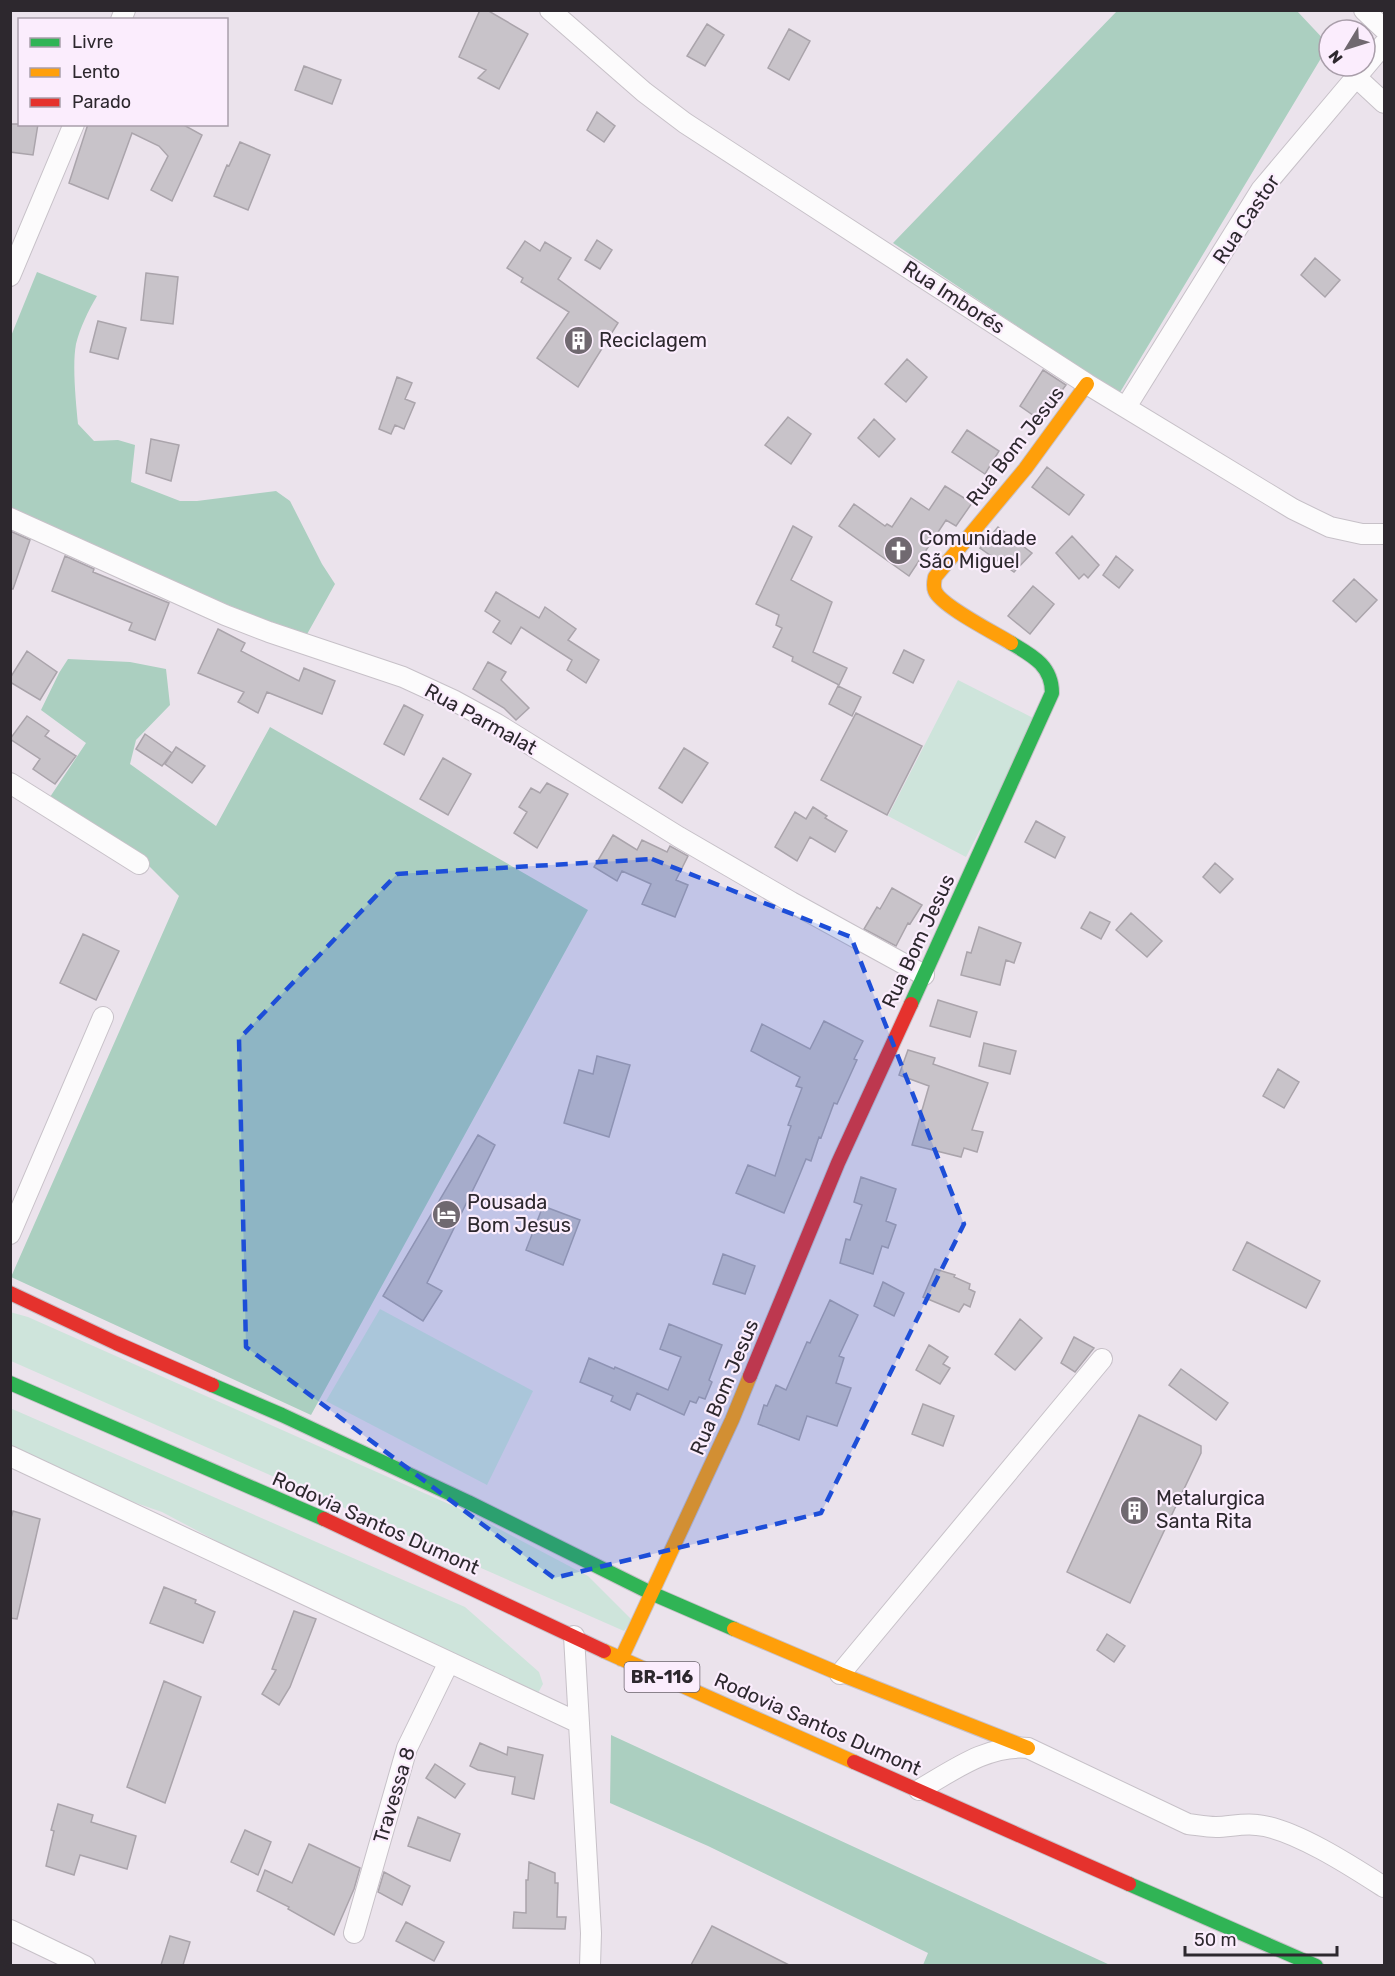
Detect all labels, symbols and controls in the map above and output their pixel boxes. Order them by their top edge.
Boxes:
legend [18,18,228,126]
north arrow [1317,18,1377,78]
text: Livre [72,31,113,53]
text: N [1325,47,1347,67]
text: Lento [72,61,120,83]
text: Parado [72,91,131,113]
street label: Rua Castor [1207,169,1285,268]
street label: Rua Imborés [899,255,1009,339]
building icon: Reciclagem [562,324,594,356]
place label: Reciclagem [599,328,707,352]
street label: Rua Bom Jesus [961,382,1069,510]
place label: Comunidade São Miguel [919,526,1037,573]
church icon: Comunidade São Miguel [882,534,914,566]
street label: Rua Parmalat [421,678,542,760]
street label: Rua Bom Jesus [877,870,959,1012]
place label: Pousada Bom Jesus [467,1190,571,1237]
hotel icon: Pousada Bom Jesus [430,1198,462,1230]
street label: Rua Bom Jesus [685,1316,763,1458]
street label: Rodovia Santos Dumont [269,1466,483,1580]
place label: Metalurgica Santa Rita [1156,1486,1265,1533]
building icon: Metalurgica Santa Rita [1119,1494,1151,1526]
road number: BR-116 [624,1662,700,1692]
street label: Rodovia Santos Dumont [711,1667,925,1781]
street label: Travessa 8 [368,1744,420,1846]
scale bar [1185,1919,1336,1957]
text: 50 m [1194,1929,1237,1951]

